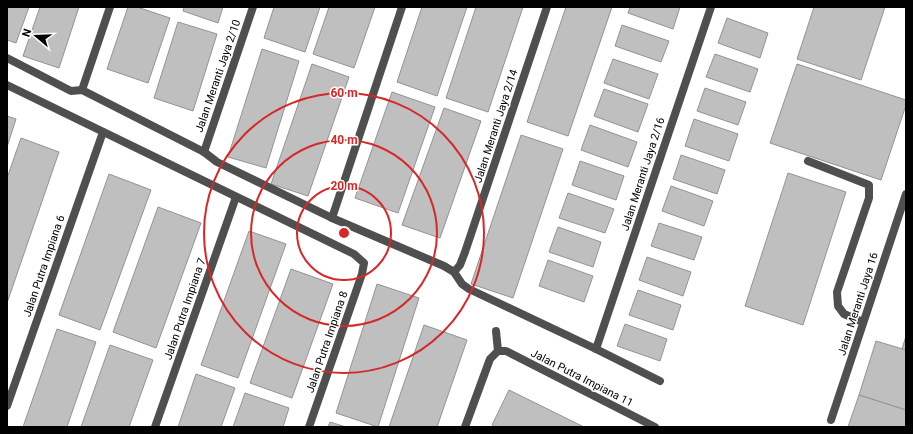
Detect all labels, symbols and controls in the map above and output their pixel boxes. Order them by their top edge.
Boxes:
north arrow [16,16,56,56]
street label: Jalan Meranti Jaya 2/10 [193,18,243,134]
text: N [20,27,35,39]
street label: Jalan Meranti Jaya 2/14 [472,68,520,184]
text: 60 m [330,86,358,100]
street label: Jalan Meranti Jaya 2/16 [619,116,667,232]
text: 40 m [330,133,358,147]
text: 20 m [330,179,358,193]
street label: Jalan Putra Impiana 6 [20,213,68,319]
centre of rings [337,226,351,240]
street label: Jalan Meranti Jaya 16 [835,251,881,357]
street label: Jalan Putra Impiana 7 [161,256,209,362]
street label: Jalan Putra Impiana 8 [303,289,351,395]
street label: Jalan Putra Impiana 11 [529,347,635,409]

